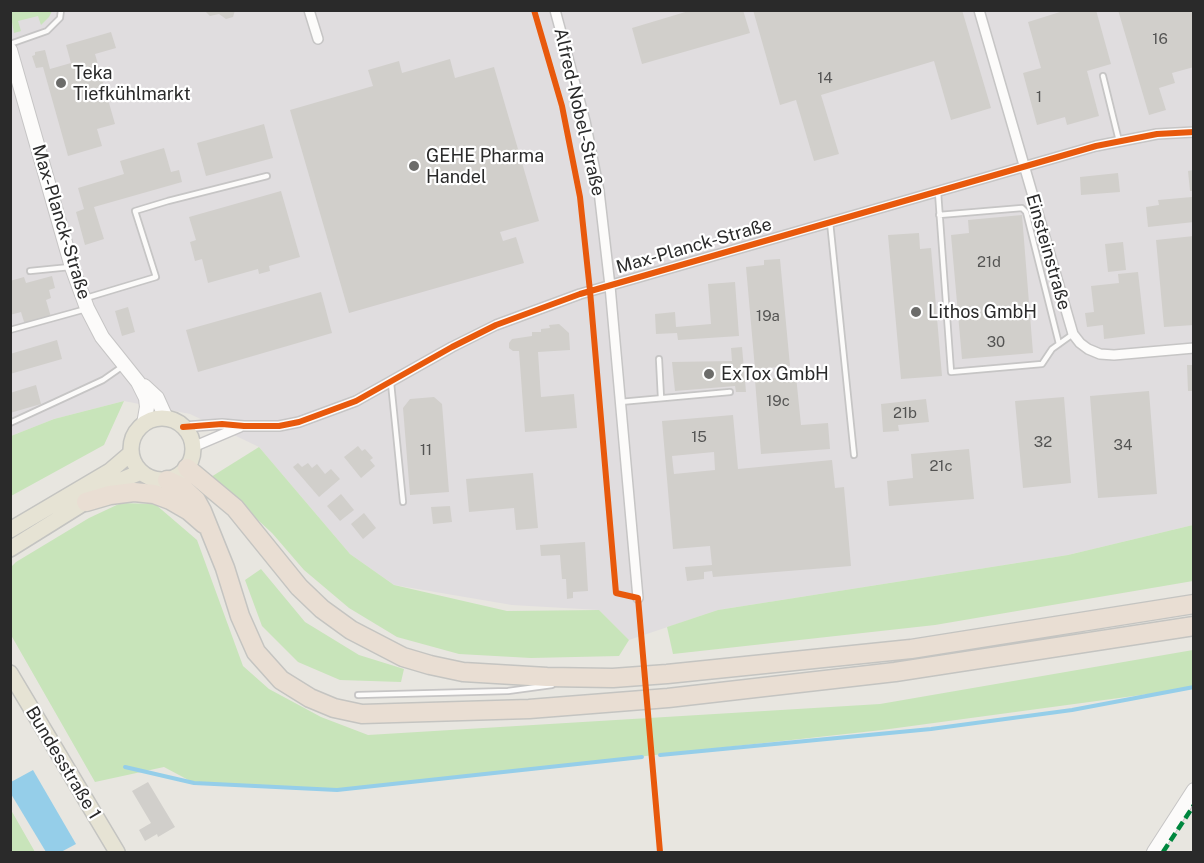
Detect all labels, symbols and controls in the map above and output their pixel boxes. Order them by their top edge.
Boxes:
street label: Alfred-Nobel-Straße [549,26,609,198]
house number: 16 [1152,30,1168,48]
place label: Teka Tiefkühlmarkt [73,62,191,104]
house number: 14 [817,69,833,87]
marker: Teka Tiefkühlmarkt [54,76,68,90]
house number: 1 [1036,88,1042,106]
street label: Max-Planck-Straße [27,142,95,302]
place label: GEHE Pharma Handel [426,145,544,188]
marker: GEHE Pharma Handel [407,159,421,173]
street label: Einsteinstraße [1021,191,1075,313]
street label: Max-Planck-Straße [614,213,774,279]
house number: 21d [977,253,1001,271]
place label: Lithos GmbH [928,301,1037,323]
marker: Lithos GmbH [909,305,923,319]
house number: 19a [756,307,780,325]
house number: 30 [987,333,1005,351]
place label: ExTox GmbH [721,363,829,385]
marker: ExTox GmbH [702,367,716,381]
house number: 19c [766,392,790,410]
house number: 21b [893,404,917,422]
house number: 15 [691,428,707,446]
house number: 32 [1034,433,1052,451]
house number: 34 [1114,436,1132,454]
house number: 11 [420,441,432,459]
house number: 21c [929,457,953,475]
street label: Bundesstraße 1 [21,703,105,823]

